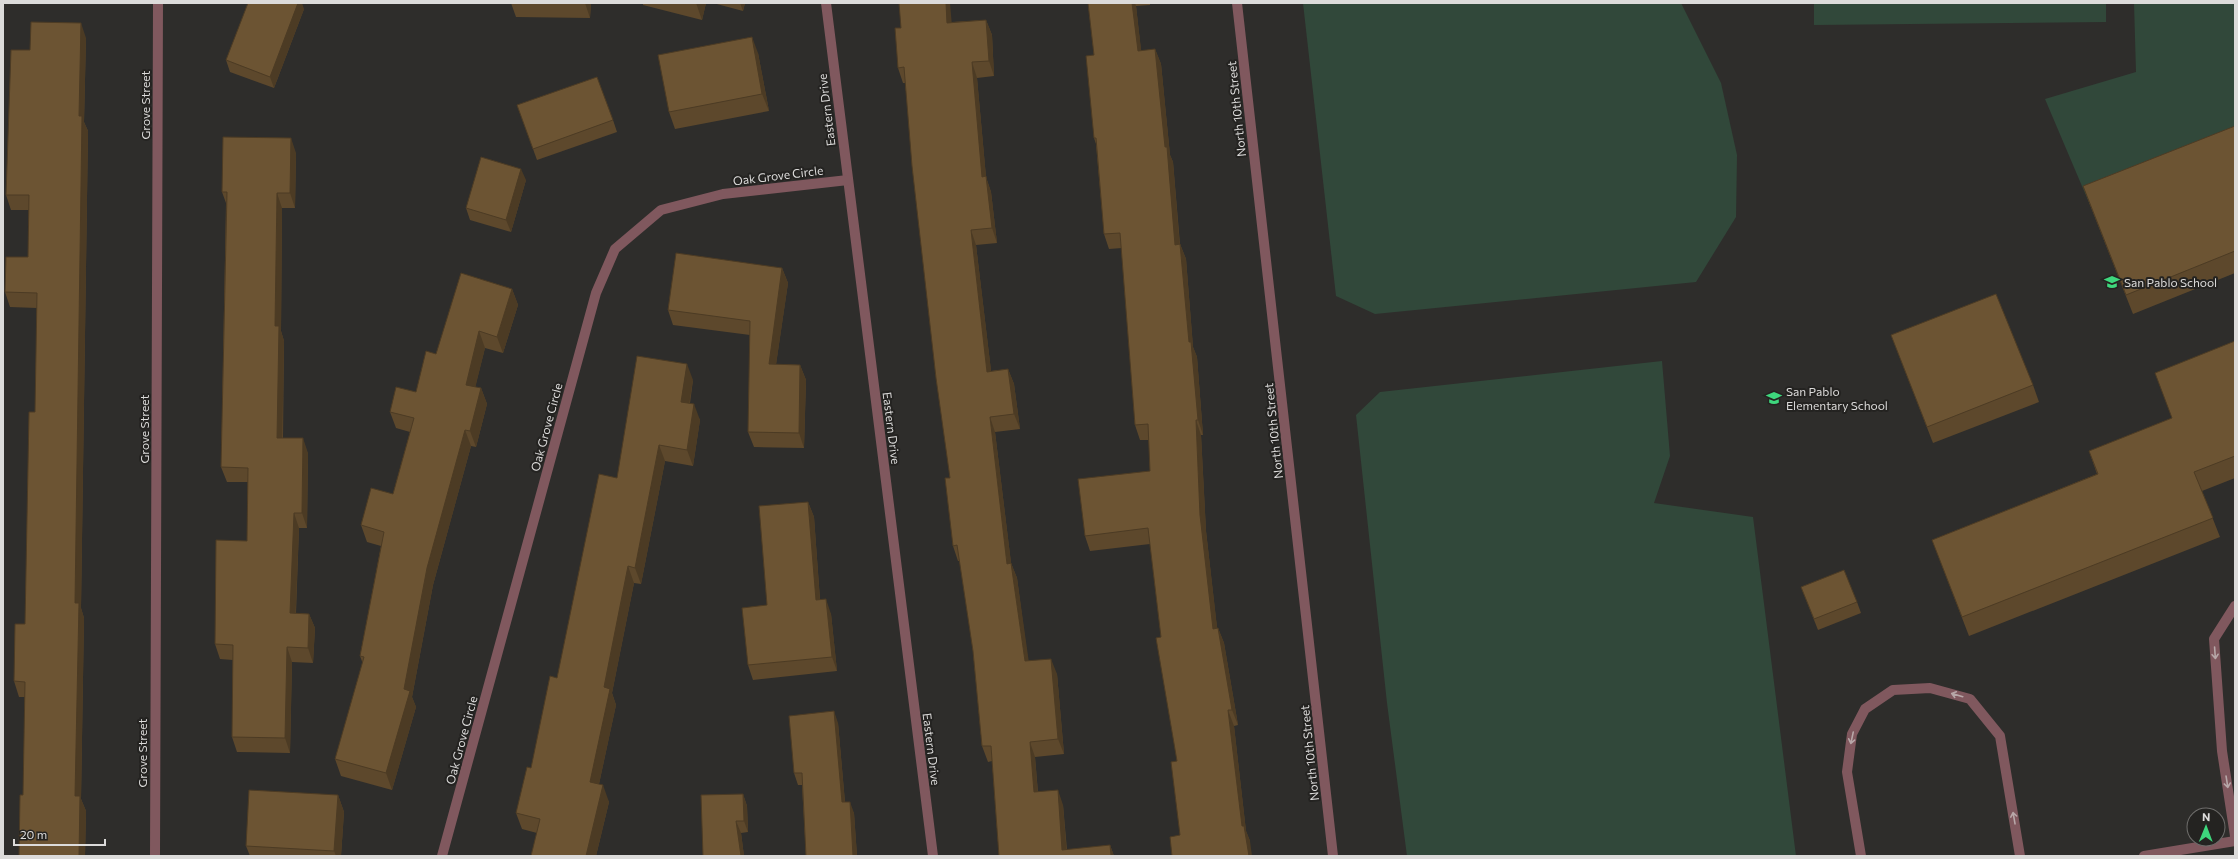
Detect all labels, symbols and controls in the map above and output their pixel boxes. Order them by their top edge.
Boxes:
street label: North 10th Street [1224,60,1248,158]
street label: Grove Street [138,71,152,139]
street label: Eastern Drive [815,73,837,147]
street label: Oak Grove Circle [732,163,824,187]
school or university icon: San Pablo School [2103,273,2121,291]
place label: San Pablo School [2124,275,2217,289]
street label: Oak Grove Circle [527,381,565,473]
street label: North 10th Street [1261,382,1285,480]
place label: San Pablo Elementary School [1786,384,1888,412]
school or university icon: San Pablo Elementary School [1765,389,1783,407]
street label: Eastern Drive [881,391,903,465]
street label: Grove Street [137,395,151,463]
one-way arrow [2212,646,2219,659]
one-way arrow [1950,691,1963,699]
street label: Oak Grove Circle [442,694,480,786]
street label: North 10th Street [1297,704,1321,802]
street label: Eastern Drive [921,712,943,786]
street label: Grove Street [135,719,149,787]
one-way arrow [1848,731,1856,744]
one-way arrow [2223,775,2231,788]
north arrow [2186,807,2226,847]
text: N [2202,810,2210,823]
one-way arrow [2009,811,2017,824]
scale bar [14,821,105,847]
text: 20 m [20,827,47,841]

